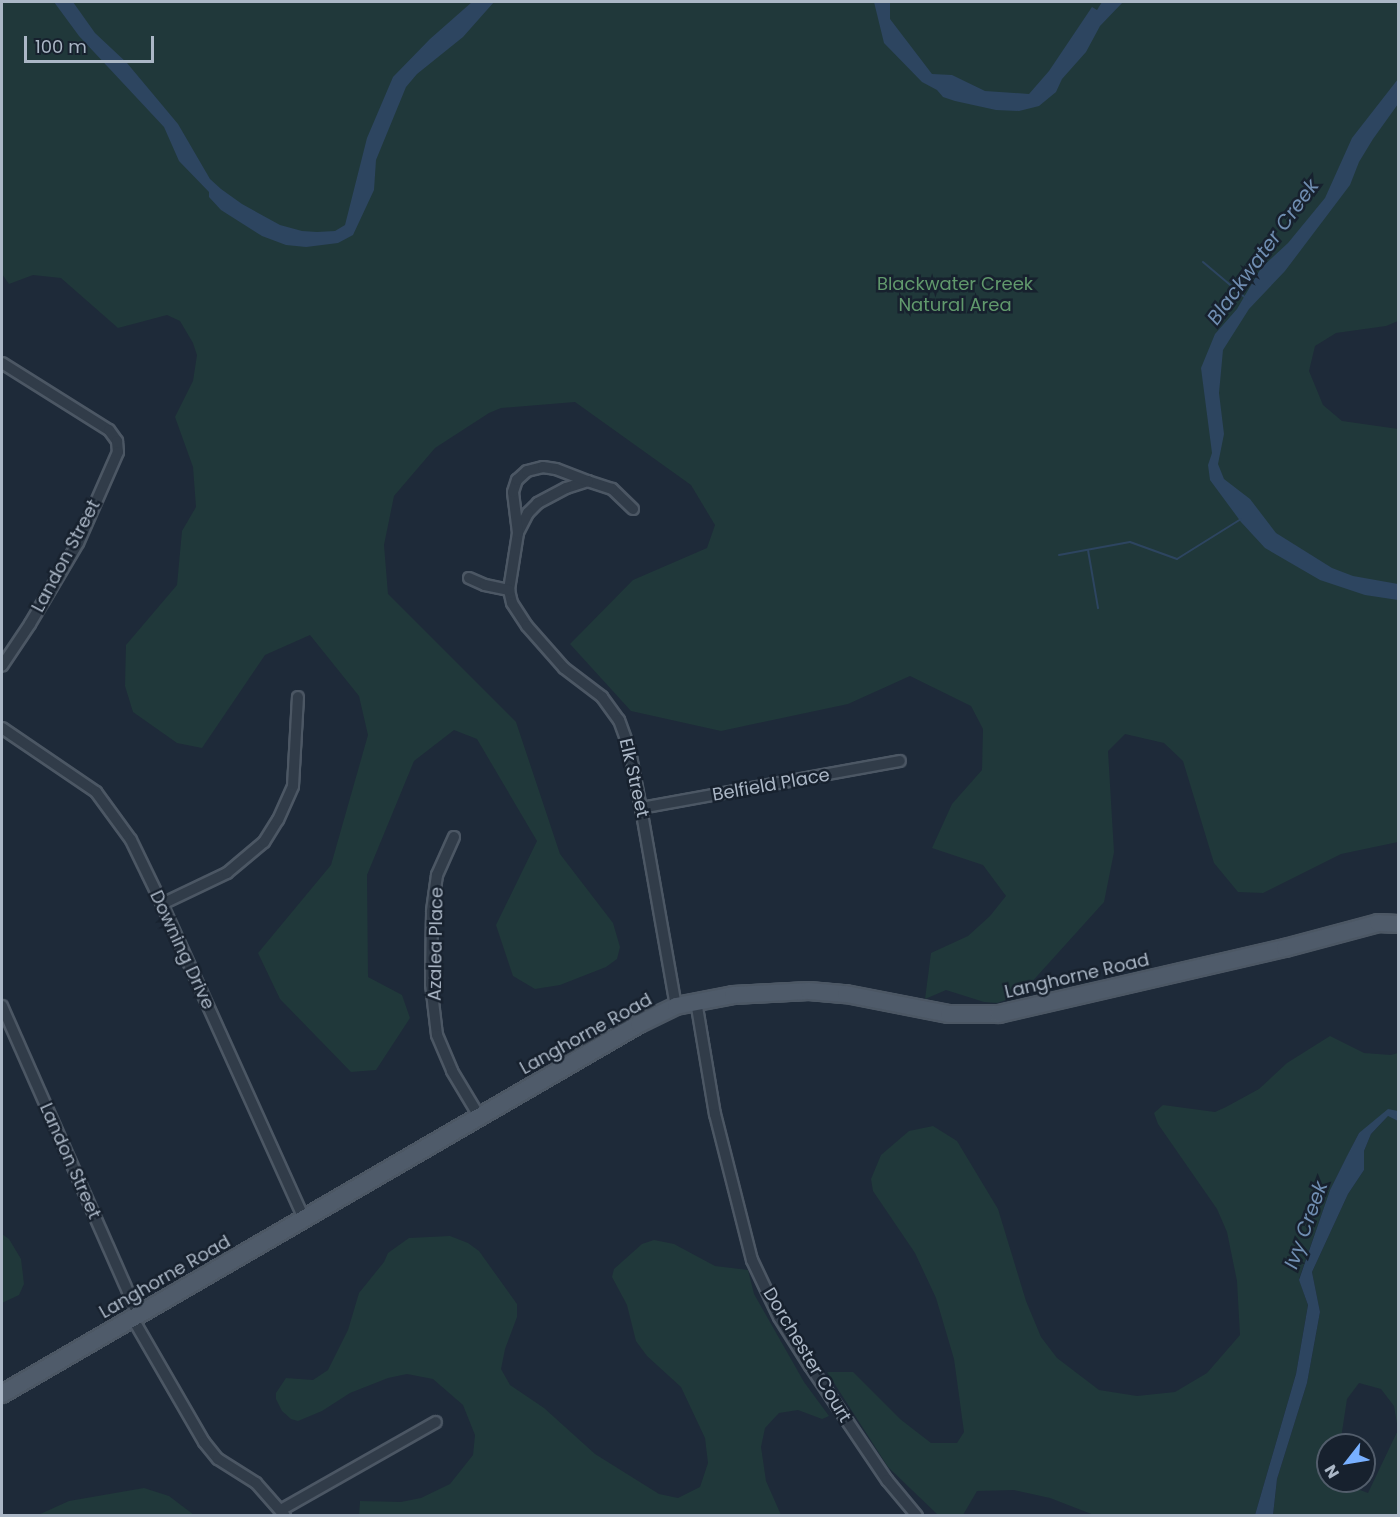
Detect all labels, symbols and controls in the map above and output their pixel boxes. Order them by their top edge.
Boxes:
scale bar [27,24,158,62]
text: 100 m [35,34,87,59]
water label: Blackwater Creek [1202,174,1324,330]
park label: Blackwater Creek Natural Area [877,274,1033,316]
street label: Landon Street [27,496,105,616]
street label: Elk Street [614,736,654,820]
street label: Belfield Place [711,764,831,806]
street label: Downing Drive [145,887,219,1013]
street label: Azalea Place [424,887,448,1001]
street label: Langhorne Road [1003,949,1151,1003]
street label: Langhorne Road [516,989,656,1079]
street label: Landon Street [35,1100,105,1222]
water label: Ivy Creek [1279,1178,1333,1272]
street label: Langhorne Road [96,1231,234,1323]
street label: Dorchester Court [758,1284,856,1426]
north arrow [1316,1433,1376,1493]
text: N [1319,1460,1345,1483]

